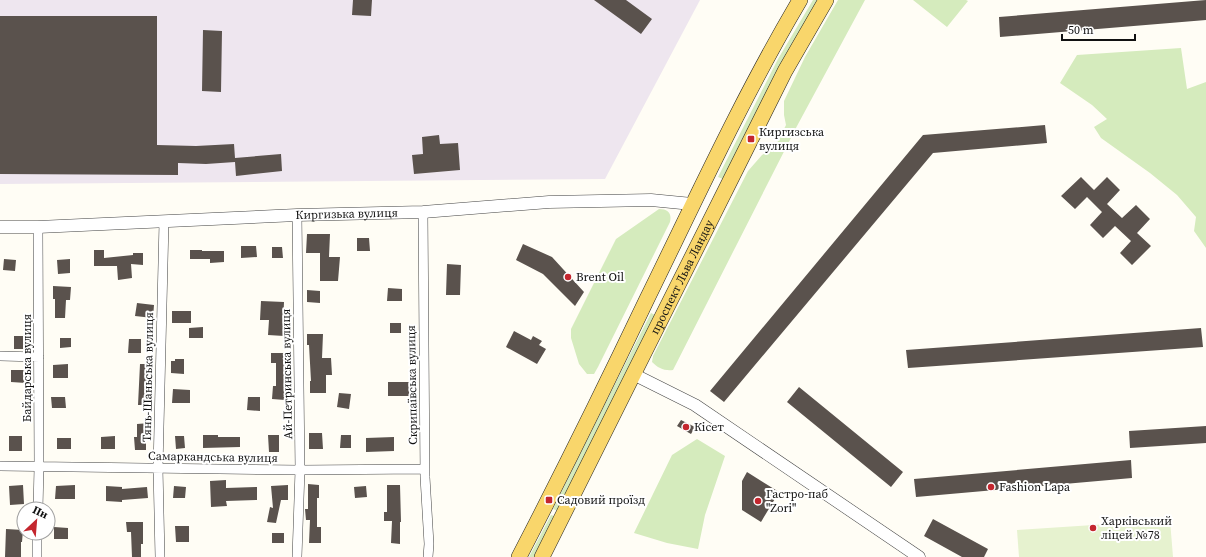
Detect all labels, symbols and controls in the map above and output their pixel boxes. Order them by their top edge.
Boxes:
scale bar [1062,16,1135,42]
text: 50 m [1068,22,1094,38]
place label: Киргизська вулиця [759,124,825,154]
marker: Киргизська вулиця [746,134,756,144]
street label: Киргизька вулиця [295,205,398,223]
street label: проспект Льва Ландау [647,216,718,337]
place label: Brent Oil [576,269,625,285]
marker: Brent Oil [563,272,573,282]
street label: Ай-Петринська вулиця [278,309,296,439]
street label: Тянь-Шаньська вулиця [139,312,157,442]
street label: Байдарська вулиця [19,314,35,422]
street label: Скрипаївська вулиця [403,325,421,445]
place label: Кісет [694,419,724,435]
marker: Кісет [681,422,691,432]
street label: Самаркандська вулиця [148,448,278,466]
place label: Fashion Lapa [999,479,1071,495]
marker: Fashion Lapa [986,482,996,492]
place label: Гастро-паб "Zori" [766,486,828,516]
place label: Садовий проїзд [557,492,645,508]
marker: Садовий проїзд [544,495,554,505]
marker: Гастро-паб "Zori" [753,496,763,506]
north arrow [16,501,56,541]
text: Пн [30,502,50,523]
place label: Харківський ліцей №78 [1101,513,1172,543]
marker: Харківський ліцей №78 [1088,523,1098,533]

